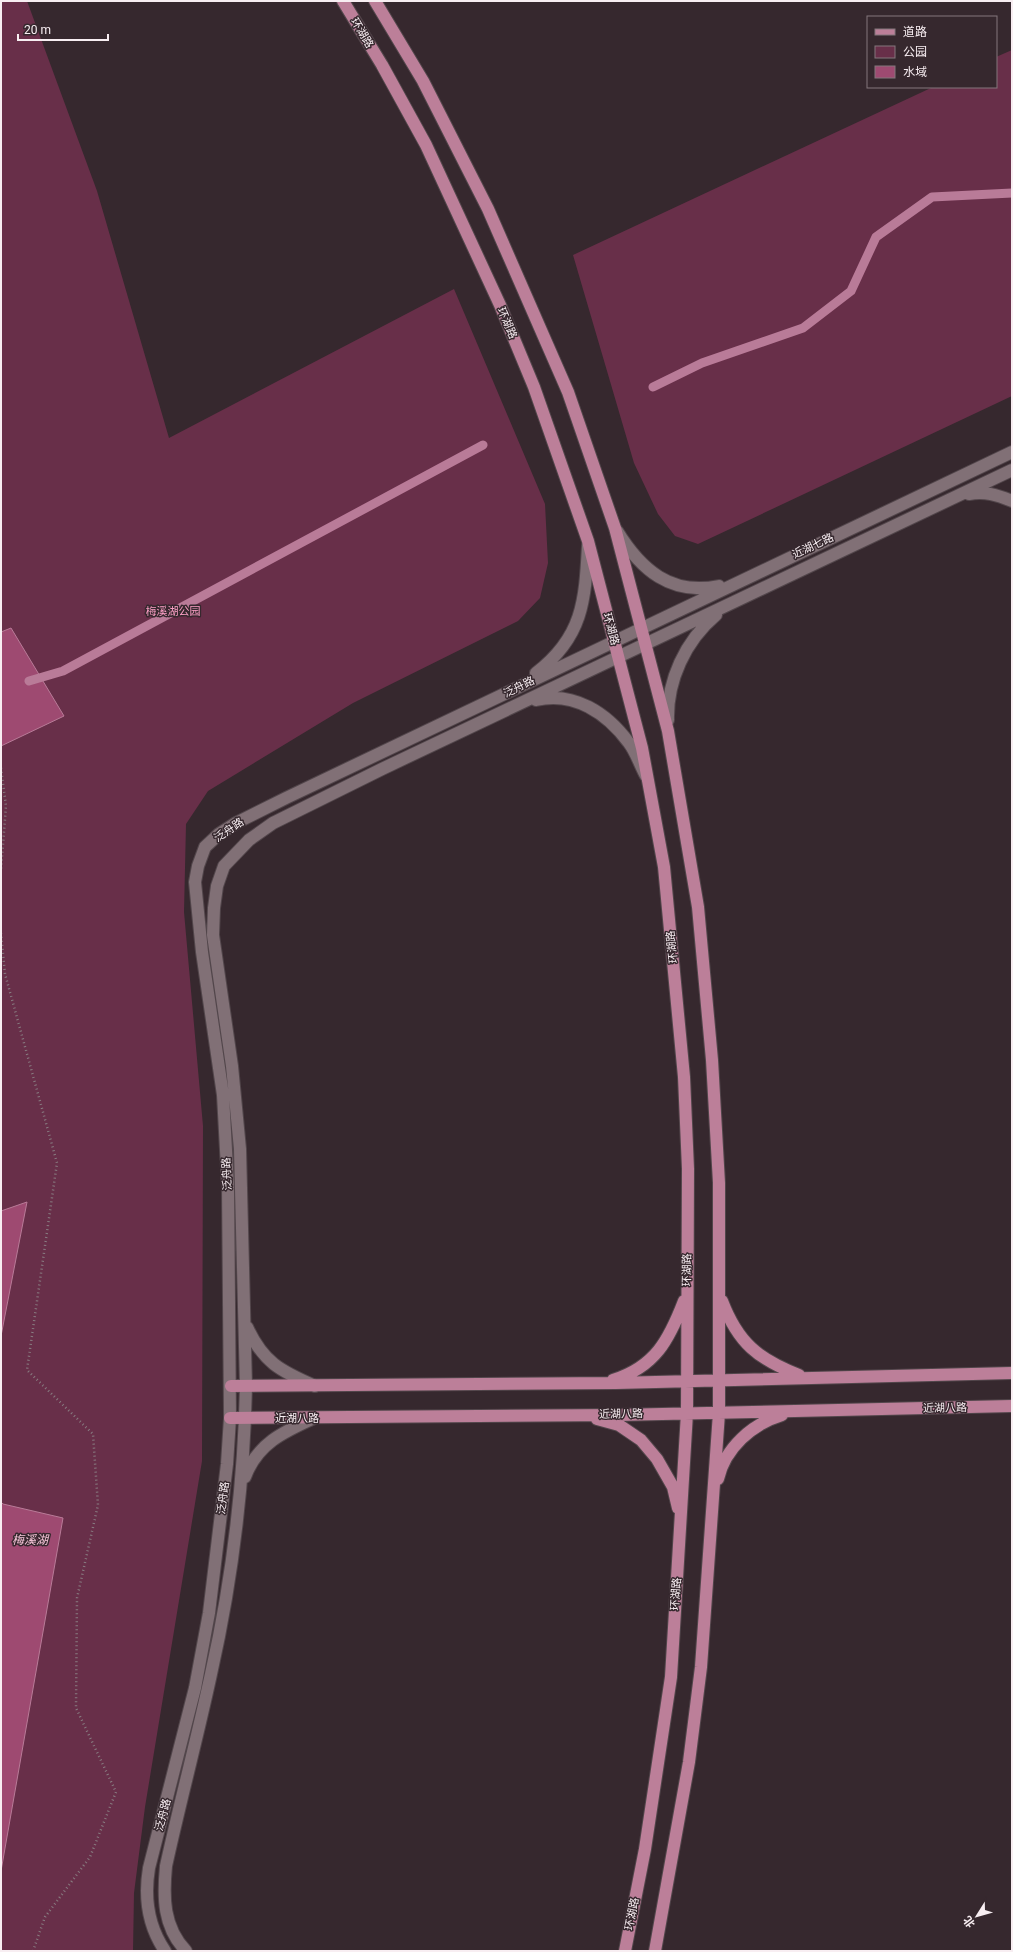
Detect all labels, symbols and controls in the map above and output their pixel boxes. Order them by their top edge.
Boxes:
scale bar [18,16,108,42]
street label: 环湖路 [348,16,376,50]
legend [867,16,997,88]
text: 20 m [24,23,51,37]
text: 道路 [903,25,927,39]
text: 公园 [903,45,927,59]
text: 水域 [903,65,927,79]
street label: 环湖路 [495,305,519,341]
street label: 近湖七路 [790,531,836,561]
park label: 梅溪湖公园 [146,605,201,618]
street label: 环湖路 [600,611,622,647]
street label: 泛舟路 [501,674,537,700]
street label: 泛舟路 [212,815,246,845]
street label: 环湖路 [664,930,680,964]
street label: 泛舟路 [220,1157,234,1191]
street label: 环湖路 [680,1253,694,1287]
street label: 近湖八路 [923,1401,967,1415]
street label: 近湖八路 [599,1407,643,1421]
street label: 近湖八路 [275,1412,319,1425]
street label: 泛舟路 [215,1481,231,1515]
water label: 梅溪湖 [12,1533,50,1547]
street label: 环湖路 [668,1577,684,1611]
street label: 泛舟路 [152,1797,174,1833]
north arrow [957,1896,997,1936]
street label: 环湖路 [622,1897,642,1931]
text: 北 [961,1913,978,1930]

